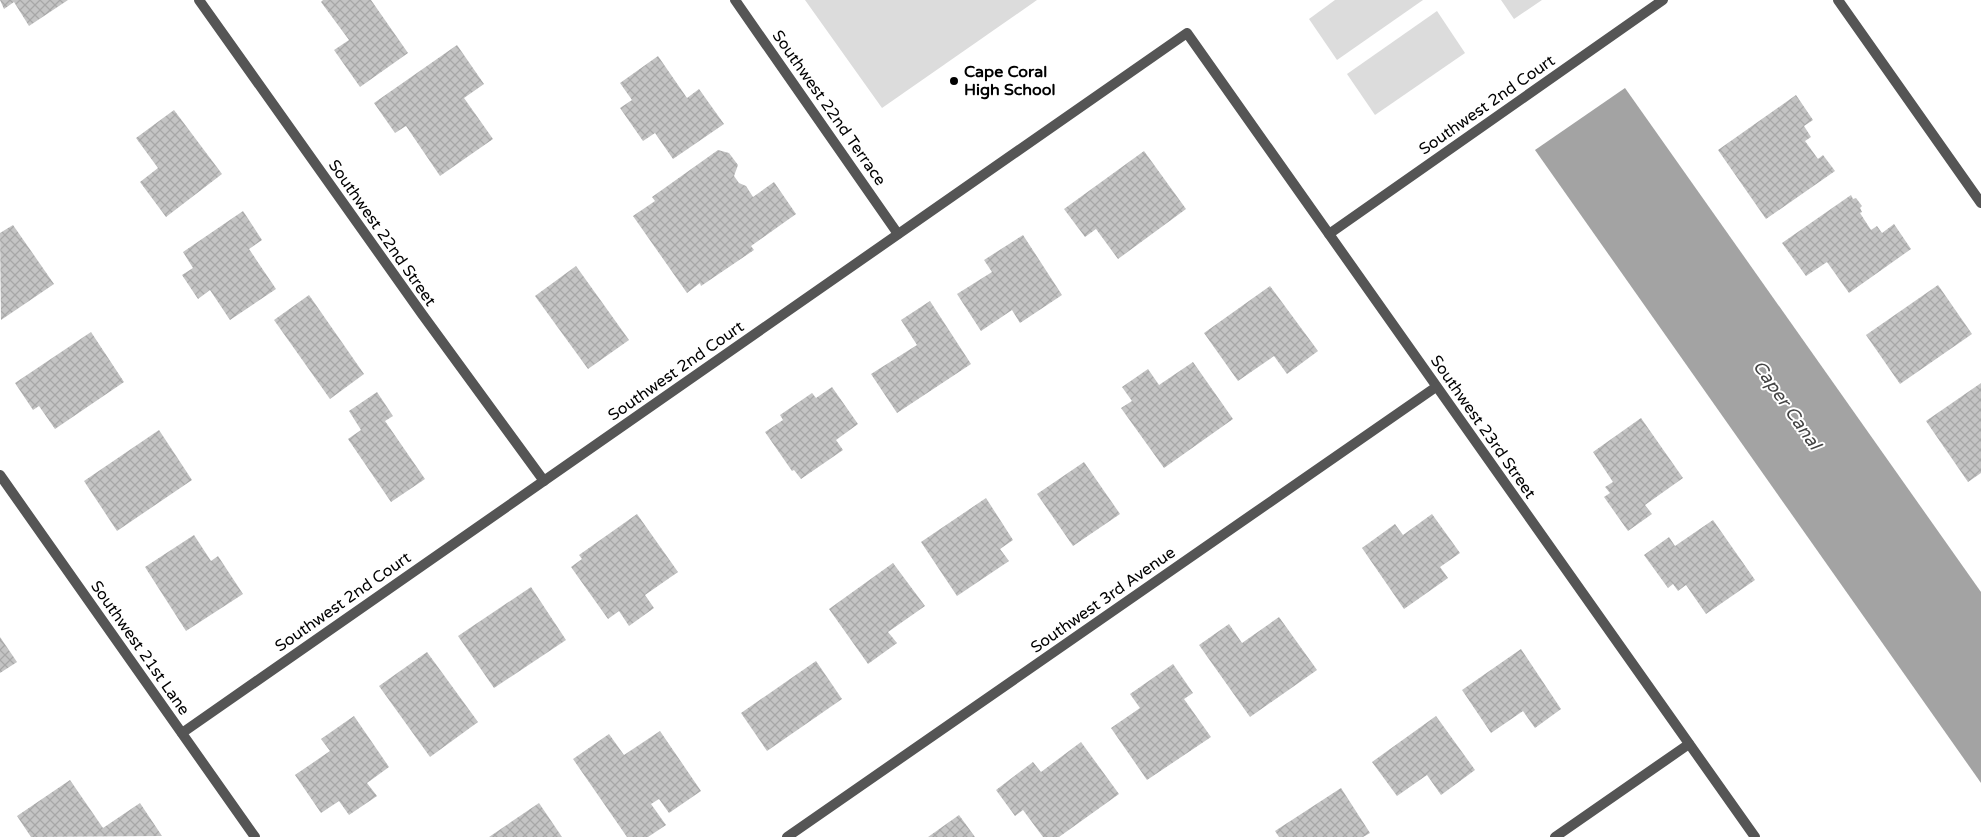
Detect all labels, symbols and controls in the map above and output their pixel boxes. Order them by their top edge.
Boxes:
street label: Southwest 22nd Terrace [768,26,890,190]
street label: Southwest 2nd Court [1415,51,1559,159]
place label: Cape Coral High School [964,62,1055,100]
marker: Cape Coral High School [948,75,960,87]
street label: Southwest 22nd Street [324,156,440,310]
street label: Southwest 2nd Court [604,317,748,425]
street label: Southwest 23rd Street [1426,351,1540,503]
water label: Caper Canal [1748,356,1827,456]
street label: Southwest 3rd Avenue [1027,542,1179,658]
street label: Southwest 2nd Court [271,548,415,656]
street label: Southwest 21st Lane [86,577,194,719]

